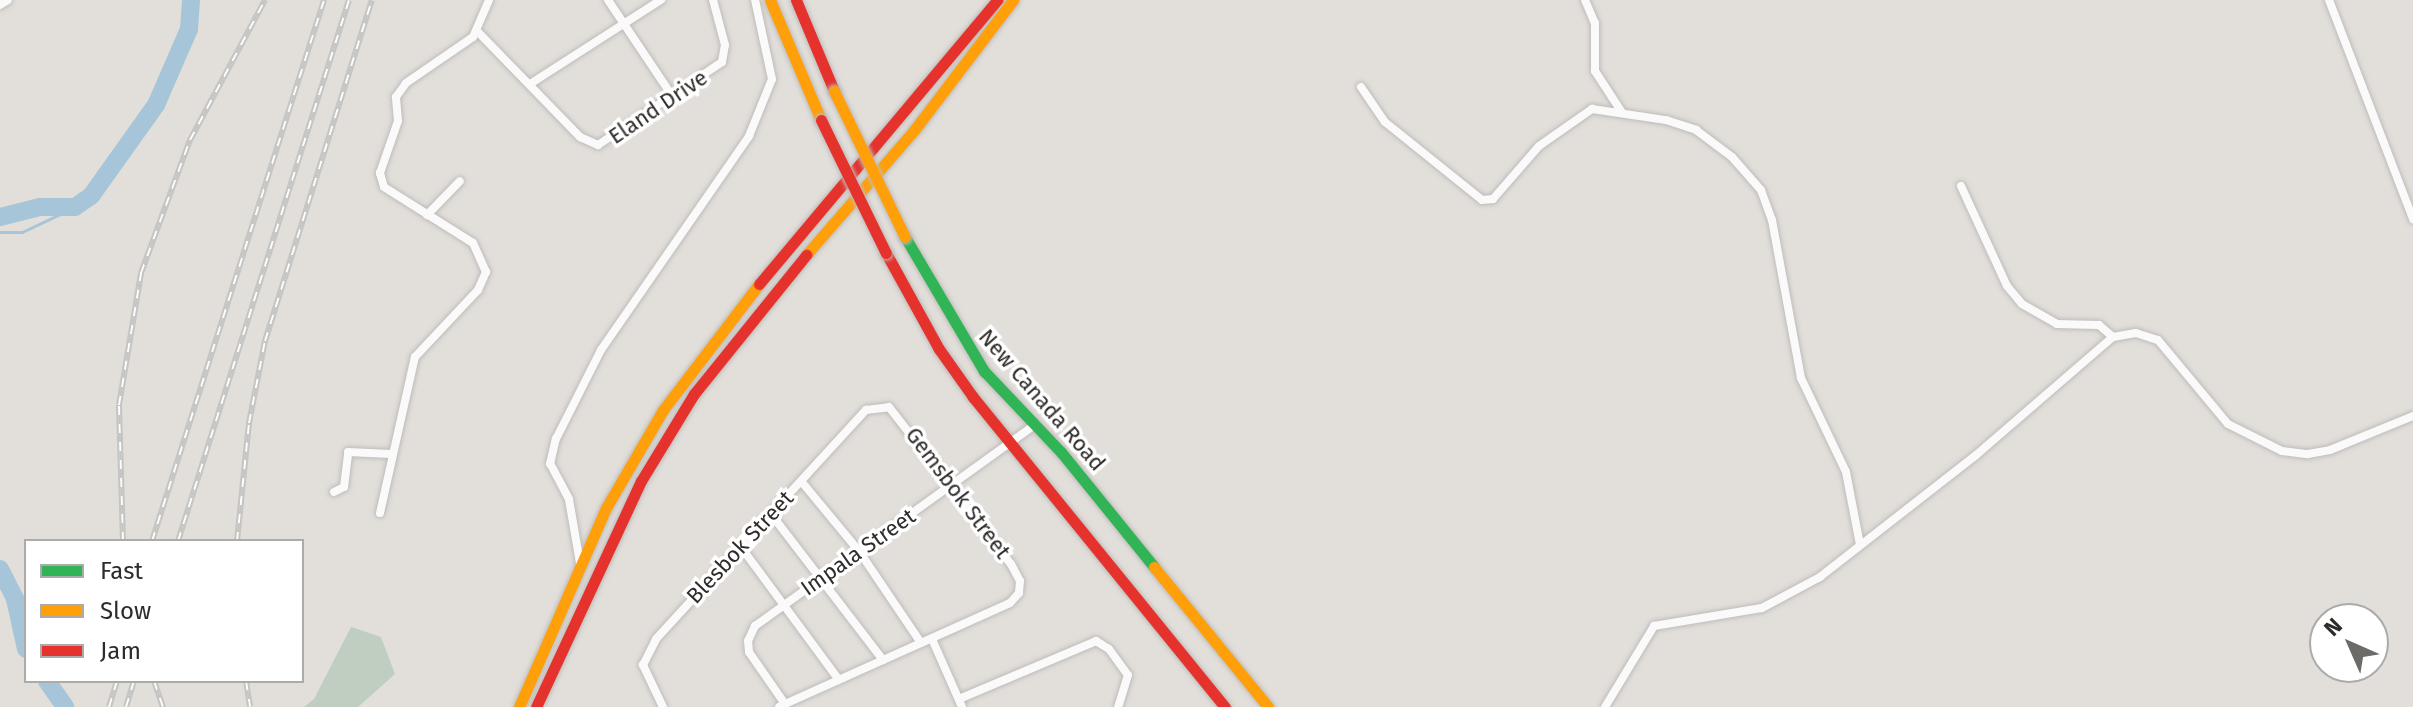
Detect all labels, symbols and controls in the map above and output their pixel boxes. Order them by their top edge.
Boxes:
street label: Eland Drive [604,64,712,150]
street label: New Canada Road [973,324,1111,476]
street label: Gemsbok Street [900,422,1016,564]
street label: Blesbok Street [681,485,799,609]
street label: Impala Street [796,503,920,601]
legend [24,539,304,683]
text: Fast [100,557,143,585]
text: Slow [100,597,151,625]
north arrow [2309,603,2389,683]
text: N [2318,612,2348,642]
text: Jam [100,637,141,665]

